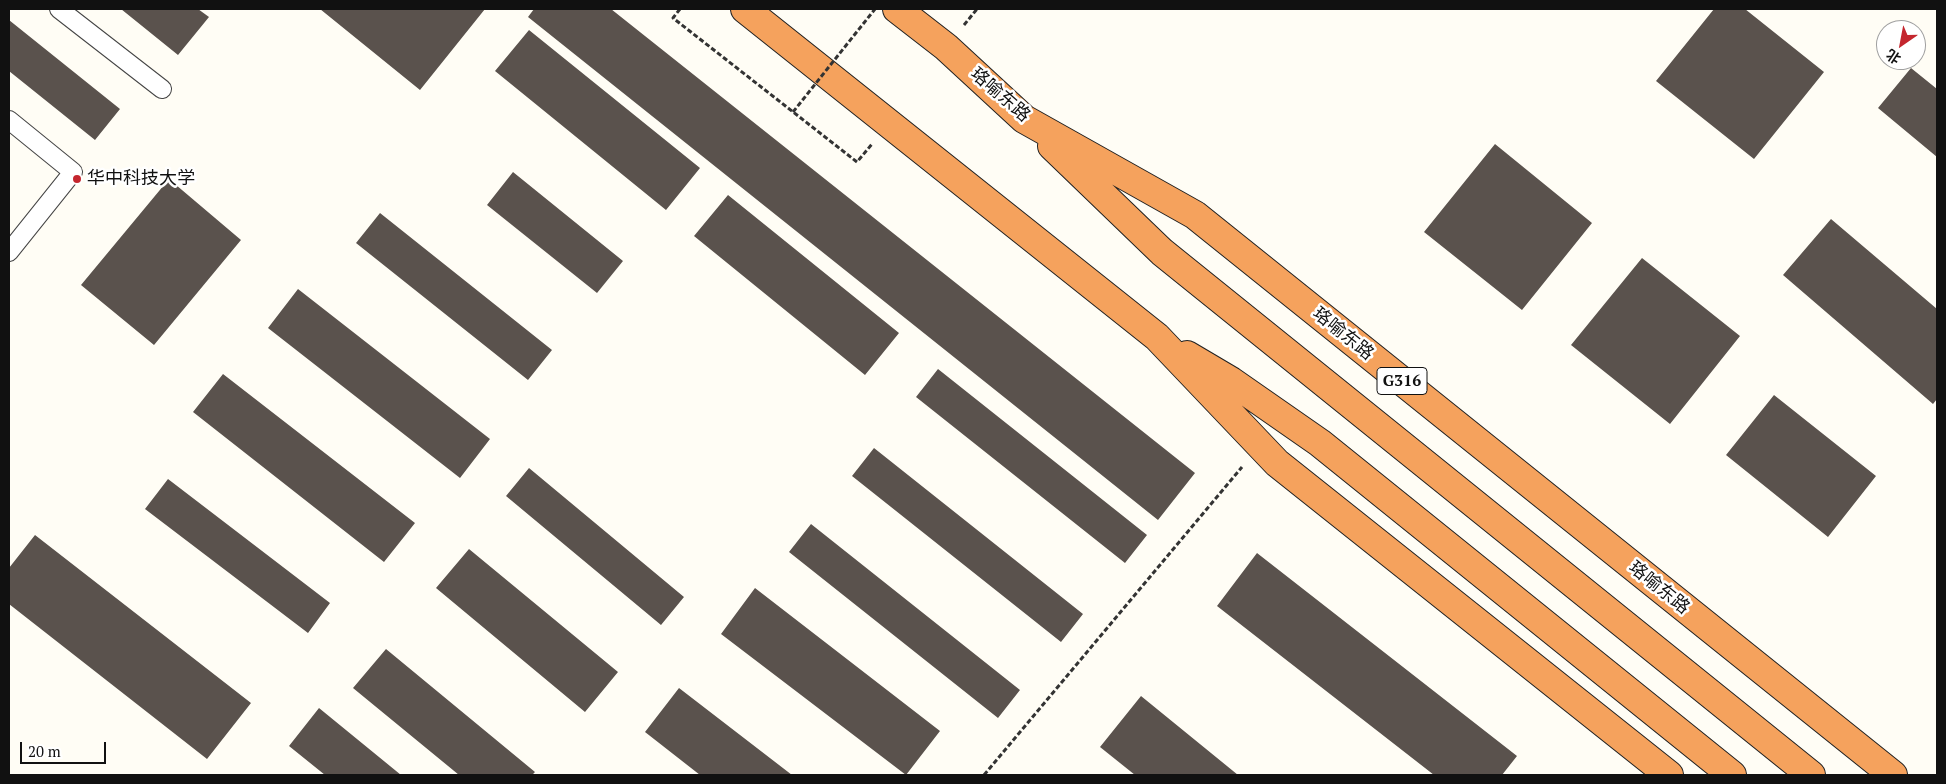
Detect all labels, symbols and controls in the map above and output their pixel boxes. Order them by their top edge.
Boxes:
north arrow [1876,20,1926,70]
text: 北 [1882,45,1904,69]
street label: 珞喻东路 [966,63,1034,127]
place label: 华中科技大学 [87,168,195,190]
marker: 华中科技大学 [71,173,83,185]
street label: 珞喻东路 [1308,303,1378,365]
road number: G316 [1377,368,1427,394]
street label: 珞喻东路 [1624,557,1694,619]
scale bar [22,732,109,764]
text: 20 m [28,741,61,761]

